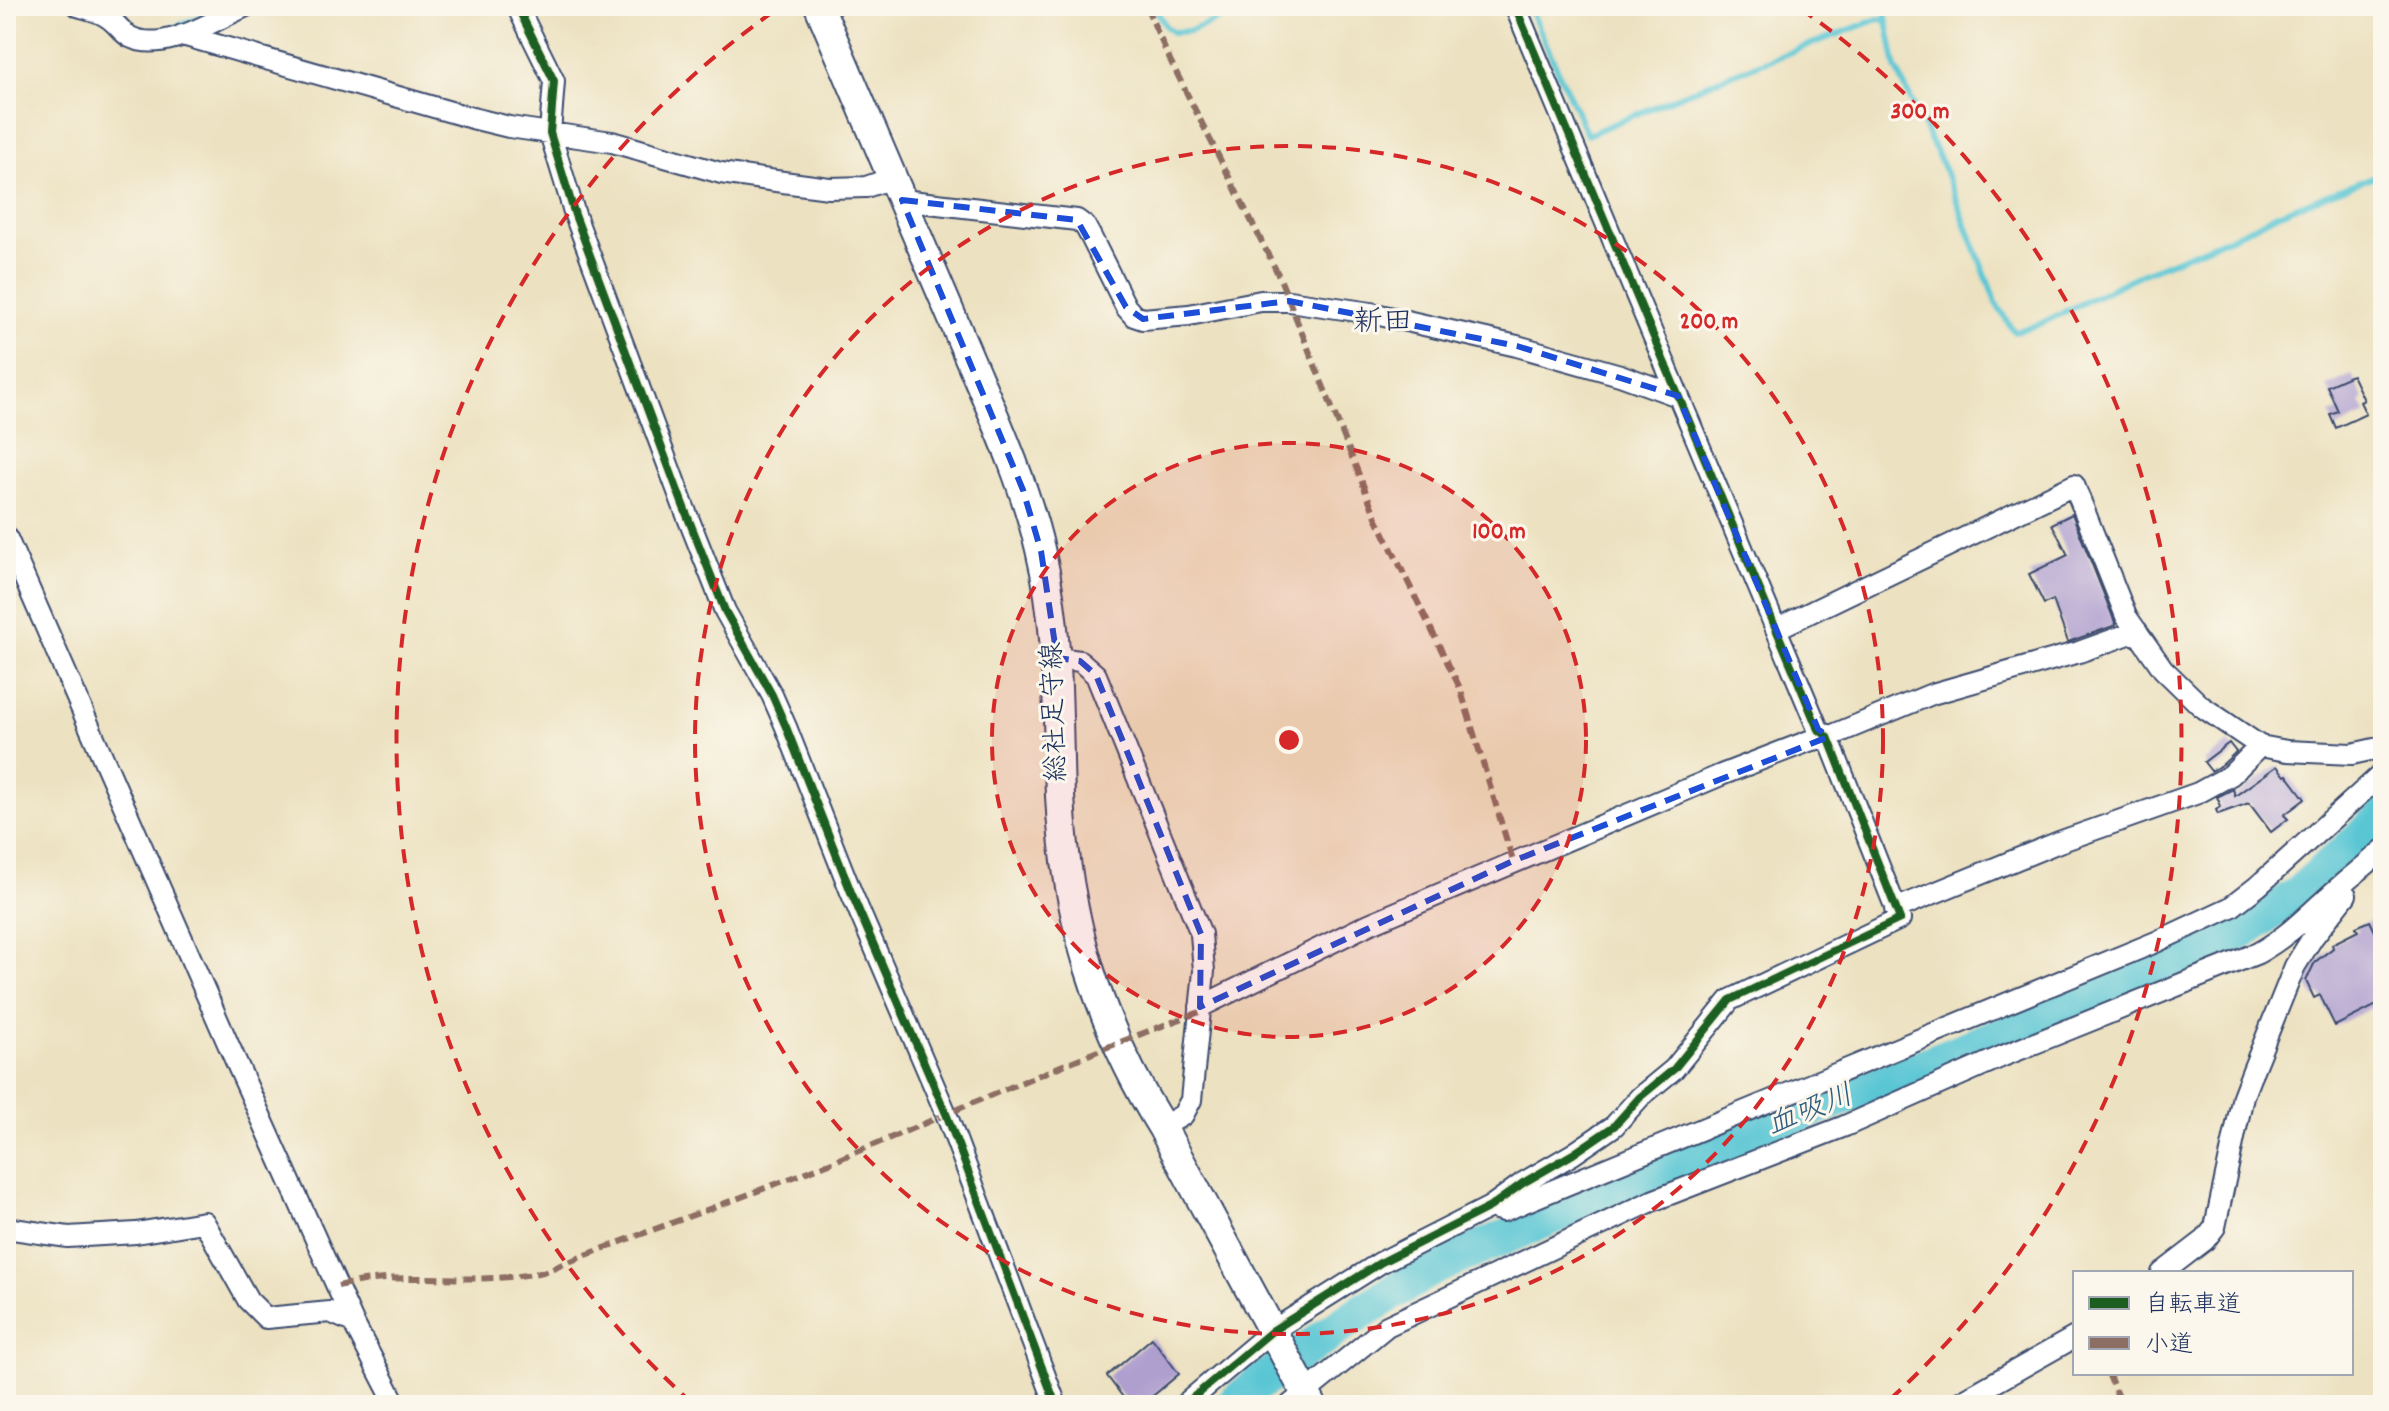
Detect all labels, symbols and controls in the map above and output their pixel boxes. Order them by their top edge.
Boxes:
text: 300 m [1891,96,1949,130]
district label: 新田 [1353,303,1413,346]
text: 200 m [1680,306,1738,340]
text: 100 m [1472,516,1526,550]
street label: 総社足守線 [1035,641,1079,783]
centre of rings [1275,726,1303,754]
water label: 血吸川 [1761,1076,1861,1150]
legend [2073,1271,2353,1375]
text: 自転車道 [2145,1289,2241,1323]
text: 小道 [2145,1329,2193,1363]

